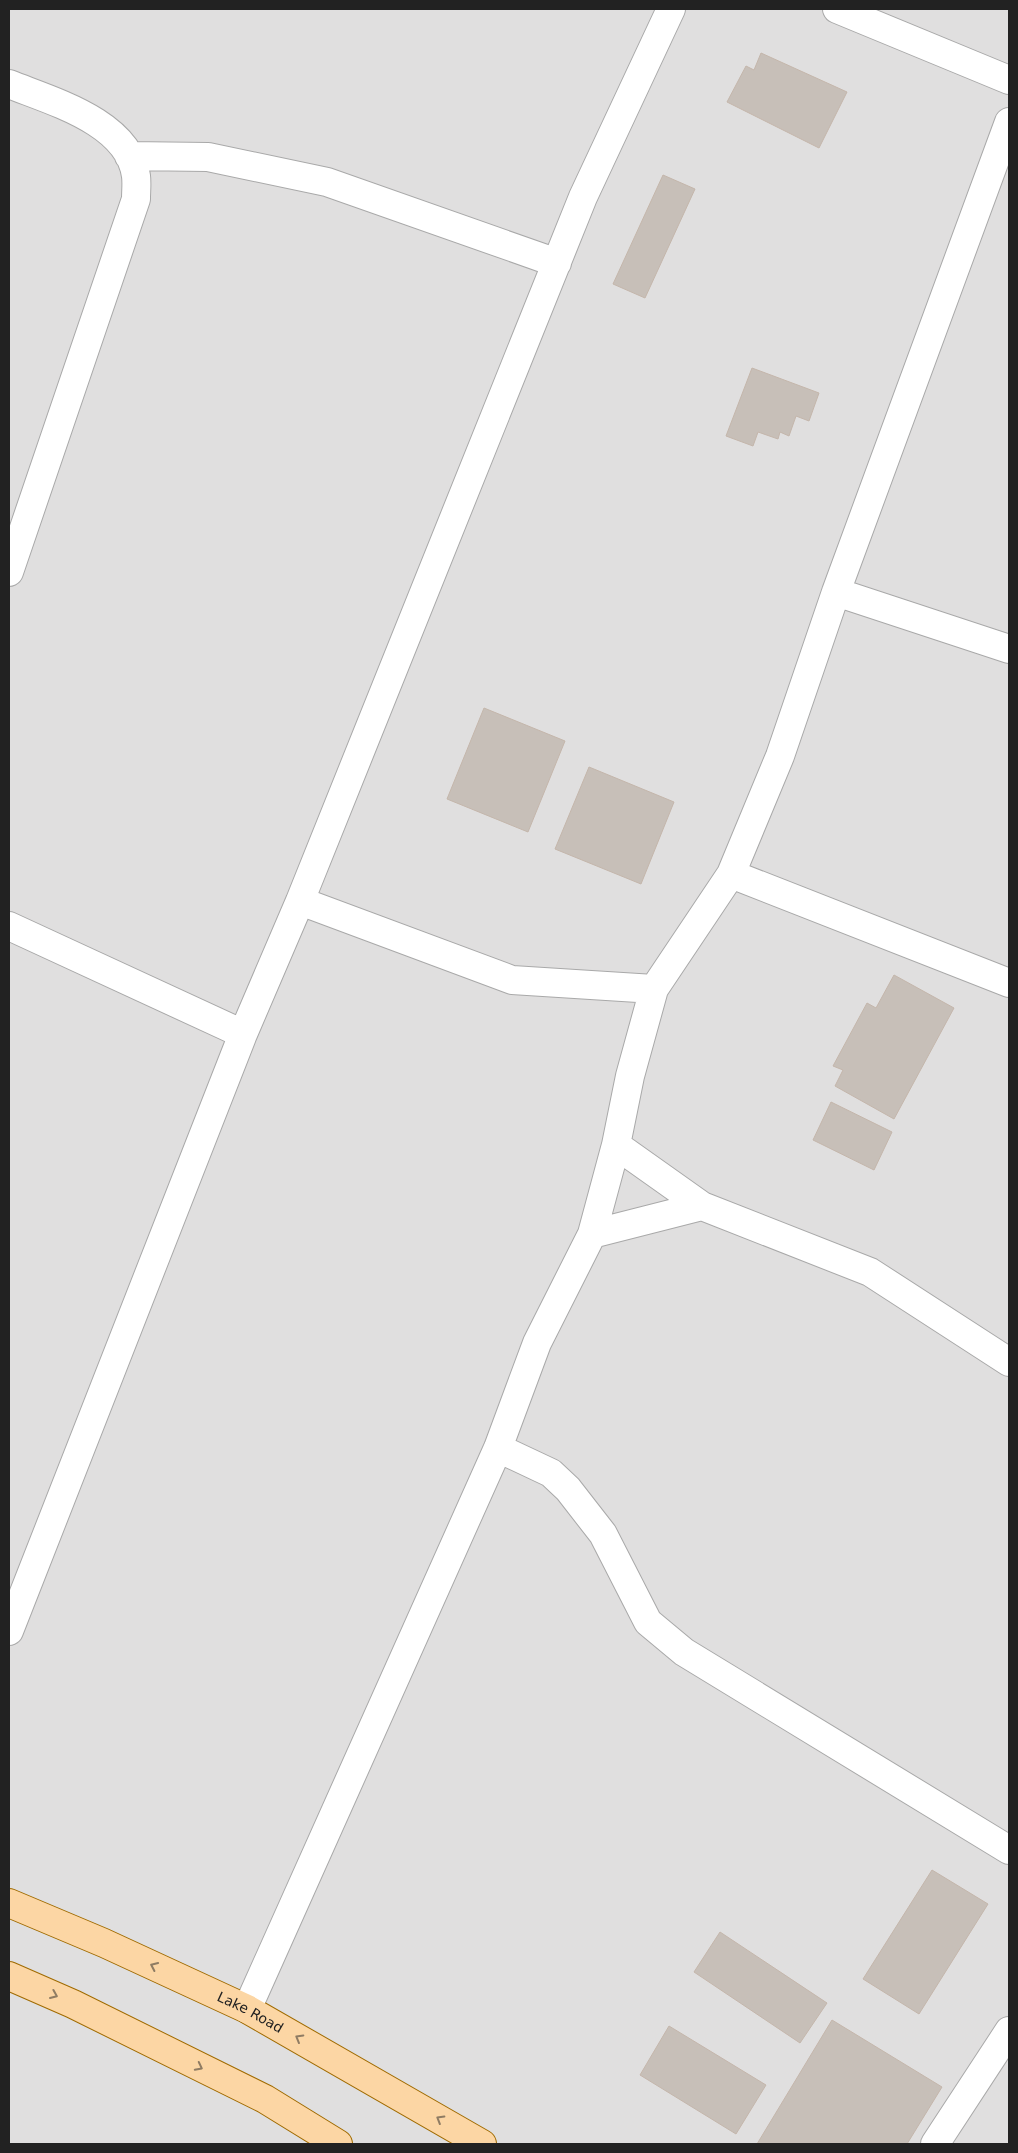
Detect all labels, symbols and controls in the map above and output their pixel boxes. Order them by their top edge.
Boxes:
one-way arrow [150,1961,159,1972]
street label: Lake Road [215,1988,286,2036]
one-way arrow [49,1989,58,2000]
one-way arrow [295,2035,304,2045]
one-way arrow [194,2061,203,2071]
one-way arrow [436,2115,445,2125]

